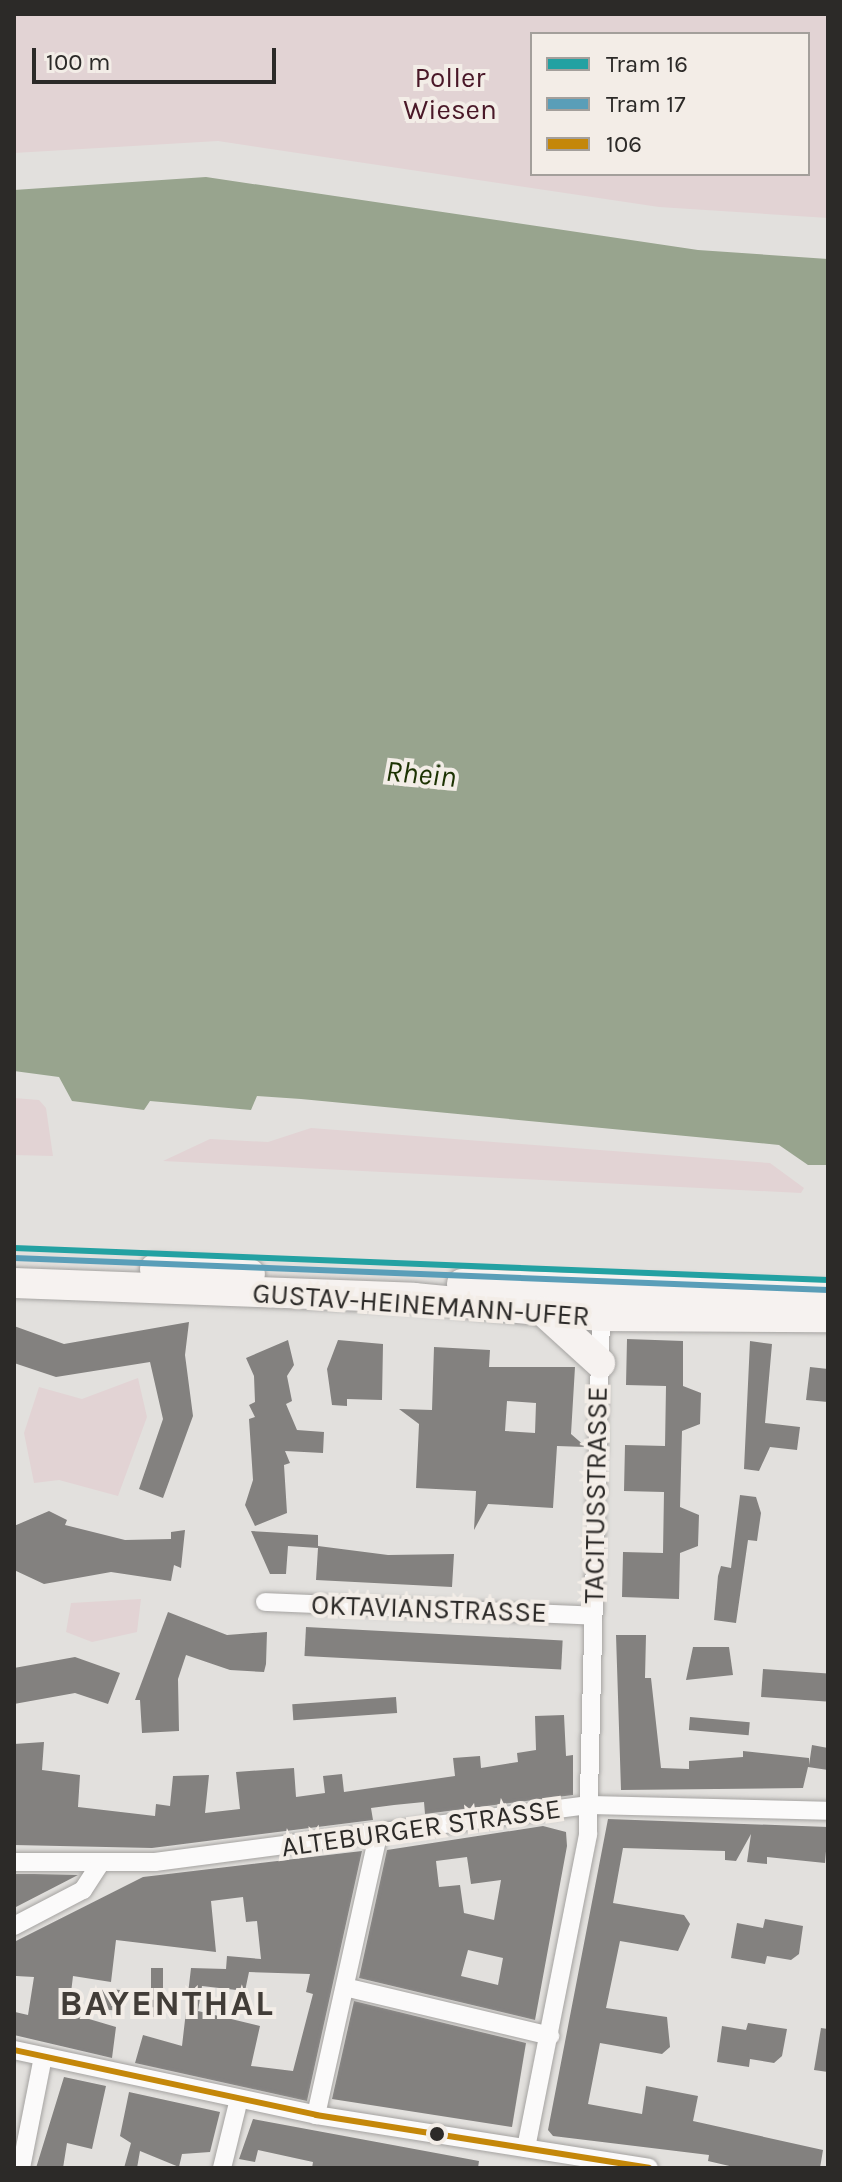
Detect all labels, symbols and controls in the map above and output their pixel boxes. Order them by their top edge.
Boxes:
scale bar [36,32,280,82]
legend [530,32,810,176]
text: 100 m [46,48,111,76]
text: Tram 16 [606,50,688,78]
park label: Poller Wiesen [403,61,497,127]
text: Tram 17 [606,90,686,118]
text: 106 [606,130,642,158]
water label: Rhein [384,753,458,795]
street label: GUSTAV-HEINEMANN-UFER [251,1276,591,1334]
street label: TACITUSSTRASSE [577,1386,615,1604]
street label: OKTAVIANSTRASSE [311,1588,547,1630]
street label: ALTEBURGER STRASSE [279,1792,563,1864]
district label: BAYENTHAL [59,1982,275,2026]
unlabelled marker [429,2126,445,2142]

